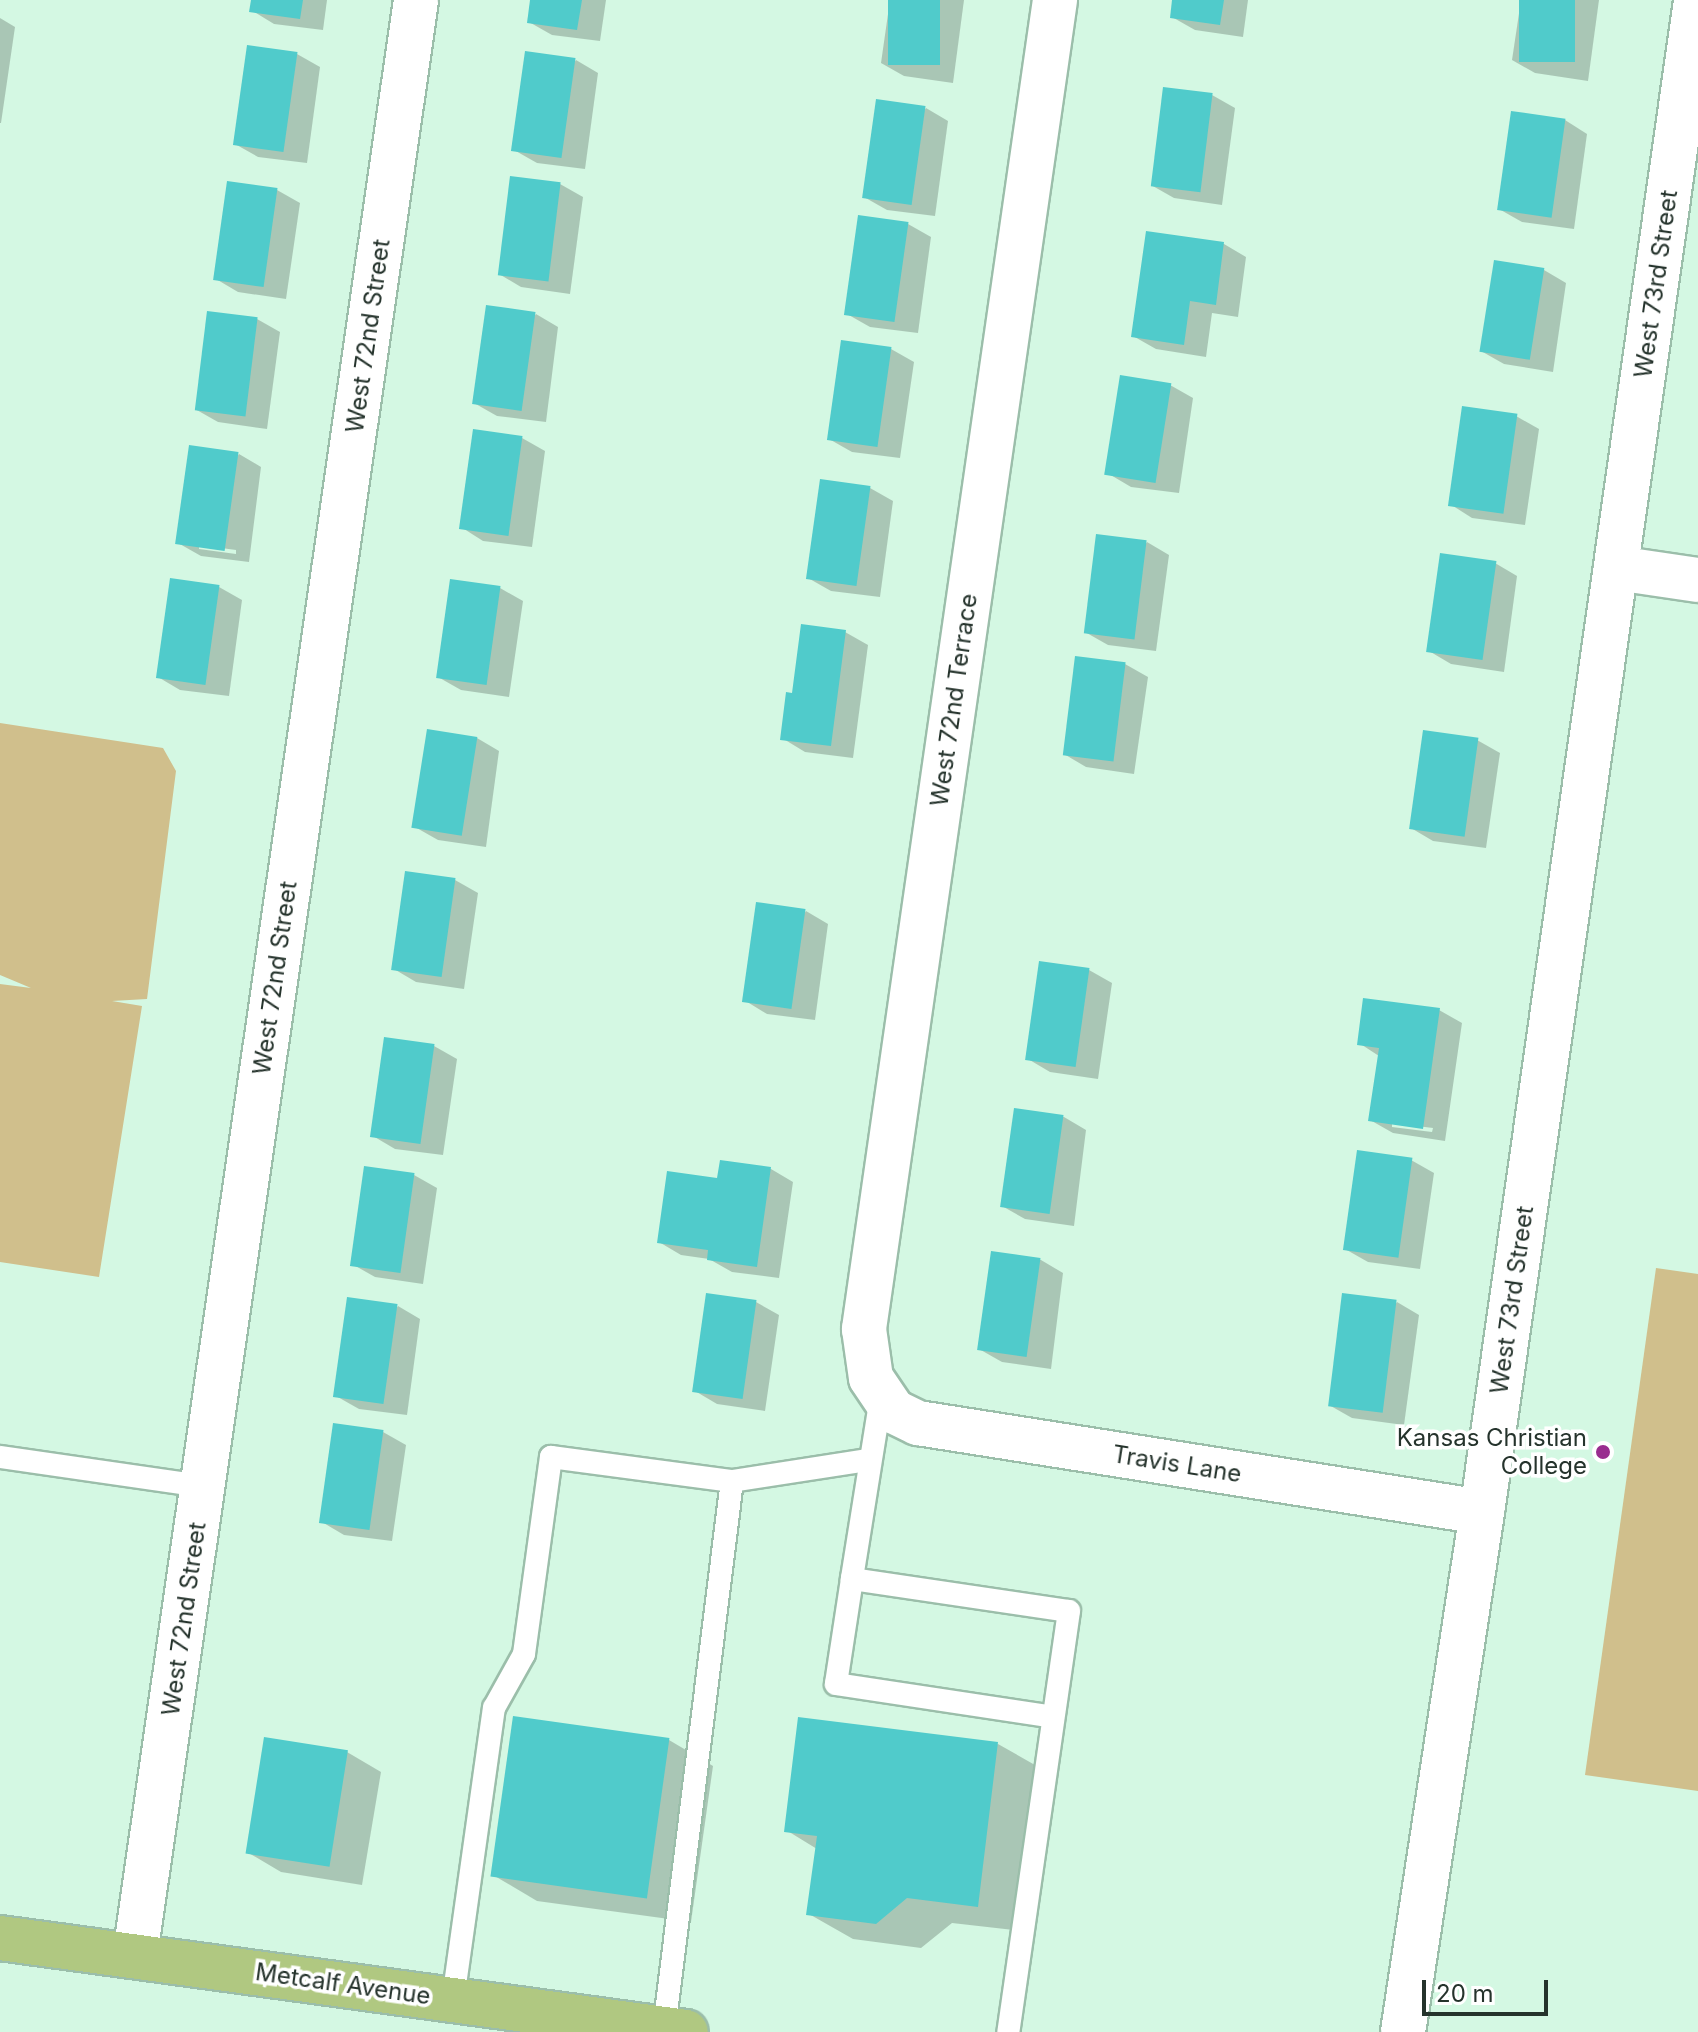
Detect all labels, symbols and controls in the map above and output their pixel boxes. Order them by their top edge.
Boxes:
street label: West 73rd Street [1629,188,1683,380]
street label: West 72nd Street [340,237,396,435]
street label: West 72nd Terrace [925,592,983,808]
street label: West 72nd Street [247,879,303,1077]
street label: West 73rd Street [1485,1204,1539,1396]
place label: Kansas Christian College [1397,1424,1587,1480]
street label: Travis Lane [1110,1440,1244,1488]
marker: Kansas Christian College [1594,1443,1612,1461]
street label: West 72nd Street [156,1520,212,1718]
street label: Metcalf Avenue [254,1957,432,2011]
scale bar [1426,1964,1552,2014]
text: 20 m [1436,1979,1494,2008]

